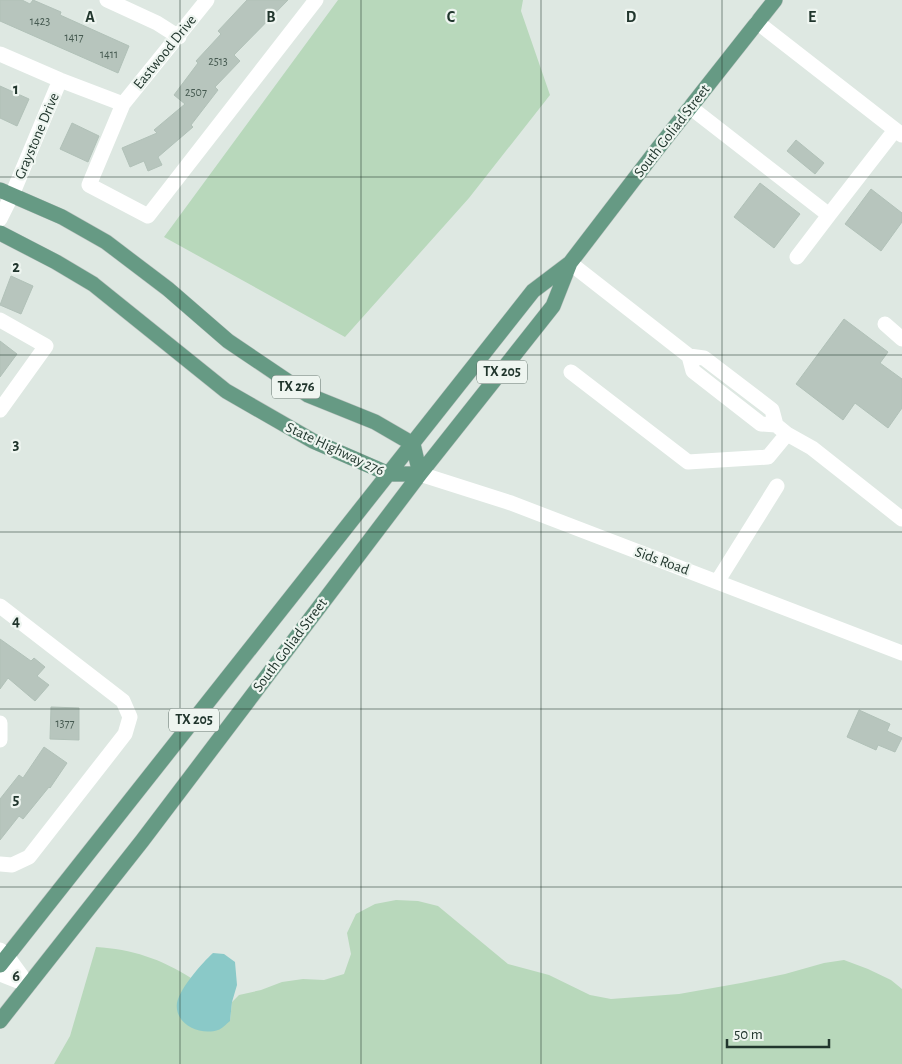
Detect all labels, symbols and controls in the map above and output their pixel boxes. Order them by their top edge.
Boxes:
text: A [85,9,95,25]
text: B [266,9,276,25]
text: C [447,9,456,25]
text: D [626,9,637,25]
text: E [808,9,816,25]
street label: Eastwood Drive [131,12,199,92]
house number: 1423 [30,15,50,27]
house number: 1417 [64,31,84,43]
house number: 1411 [100,48,118,60]
house number: 2513 [208,55,228,67]
text: 1 [13,81,19,97]
street label: South Goliad Street [631,82,713,180]
house number: 2507 [185,86,207,98]
street label: Graystone Drive [12,91,62,181]
text: 2 [12,259,20,275]
road number: TX 205 [477,361,527,384]
road number: TX 276 [272,376,320,398]
street label: State Highway 276 [283,420,387,478]
text: 3 [13,436,20,452]
street label: Sids Road [633,544,691,578]
street label: South Goliad Street [250,595,330,695]
text: 4 [12,613,20,629]
road number: TX 205 [169,708,219,732]
house number: 1377 [55,717,75,729]
text: 5 [13,791,20,807]
text: 6 [12,968,20,984]
scale bar [727,1016,830,1048]
text: 50 m [734,1027,763,1042]

